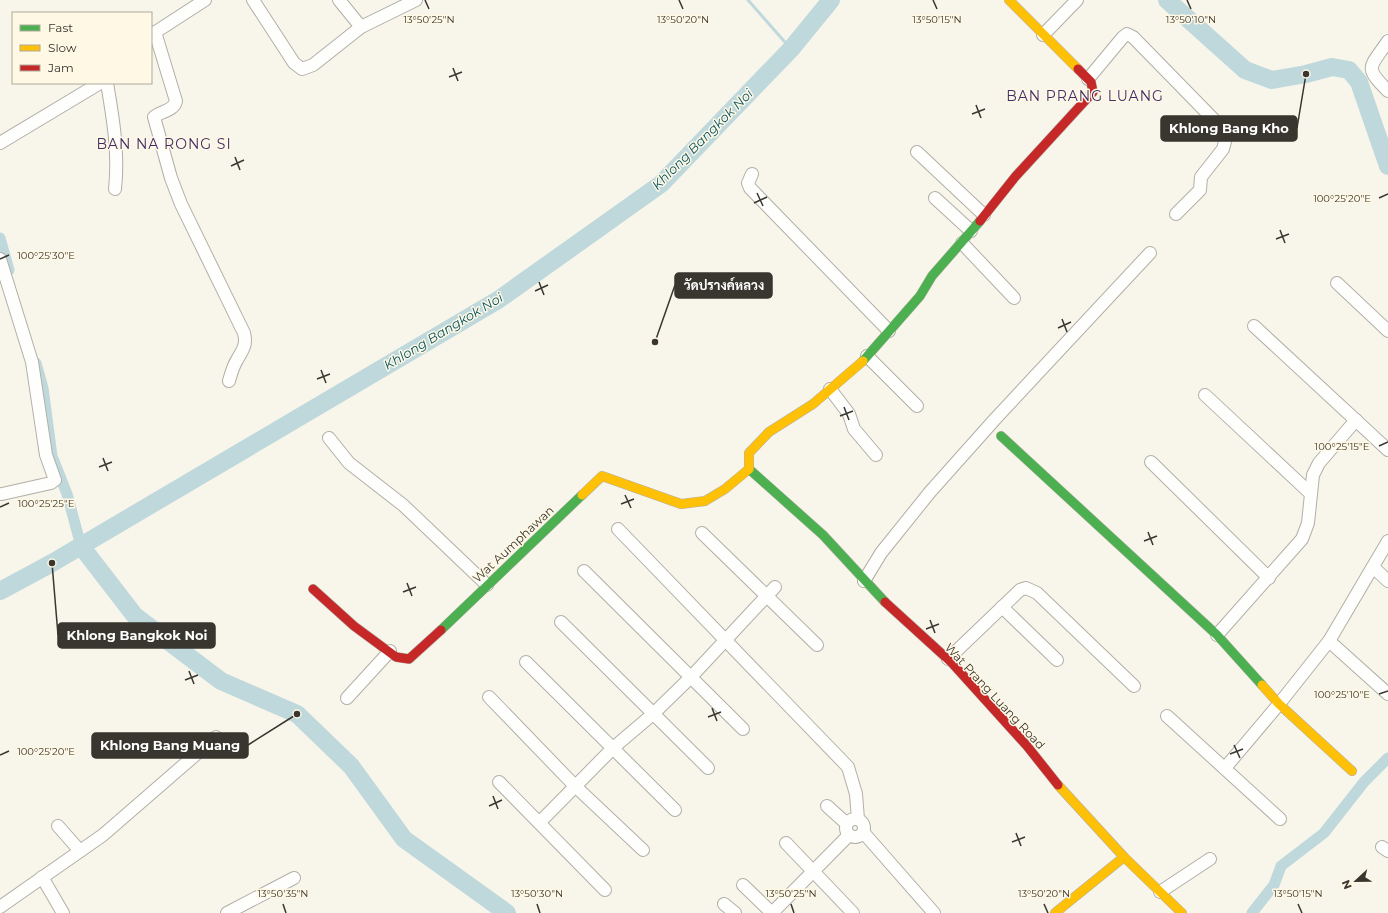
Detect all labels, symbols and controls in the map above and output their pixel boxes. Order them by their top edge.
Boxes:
legend [12,12,152,84]
text: 13°50'25"N [403,13,455,26]
text: 13°50'20"N [657,13,709,26]
text: 13°50'15"N [912,13,962,26]
text: 13°50'10"N [1166,13,1216,26]
text: Fast [48,20,73,35]
text: Slow [48,40,77,55]
text: Jam [47,60,74,75]
water label: Khlong Bangkok Noi [648,85,756,193]
district label: BAN PRANG LUANG [1006,87,1164,105]
callout: Khlong Bang Kho [1161,116,1297,141]
text: Khlong Bang Kho [1169,120,1289,136]
district label: BAN NA RONG SI [96,135,232,153]
text: 100°25'20"E [1313,192,1371,205]
text: 100°25'30"E [17,249,75,262]
callout: วัดปรางค์หลวง [675,273,772,298]
text: วัดปรางค์หลวง [684,276,764,293]
water label: Khlong Bangkok Noi [381,289,506,373]
text: 100°25'15"E [1315,440,1370,453]
text: 100°25'25"E [18,497,75,510]
street label: Wat Aumphawan [469,502,557,586]
callout: Khlong Bangkok Noi [58,623,215,648]
text: Khlong Bangkok Noi [67,627,207,643]
street label: Wat Prang Luang Road [942,640,1048,752]
text: 100°25'10"E [1314,688,1370,701]
callout: Khlong Bang Muang [92,733,248,758]
text: Khlong Bang Muang [100,737,240,753]
text: 100°25'20"E [17,745,75,758]
north arrow [1336,861,1376,901]
text: N [1339,878,1355,891]
text: 13°50'35"N [258,887,308,900]
text: 13°50'30"N [511,887,563,900]
text: 13°50'25"N [765,887,817,900]
text: 13°50'20"N [1018,887,1070,900]
text: 13°50'15"N [1273,887,1323,900]

